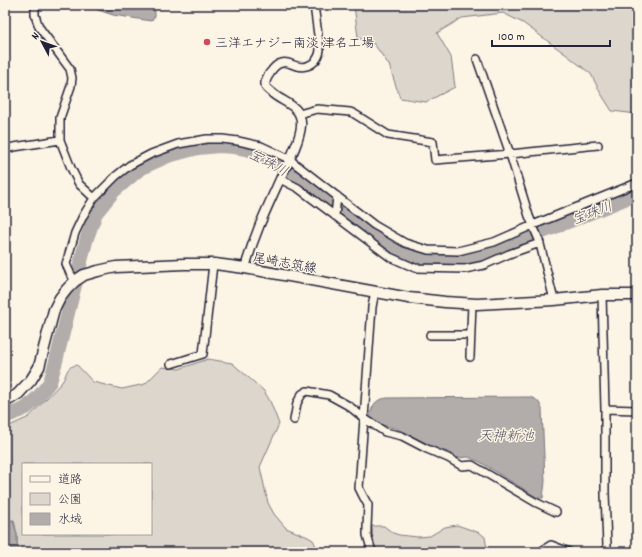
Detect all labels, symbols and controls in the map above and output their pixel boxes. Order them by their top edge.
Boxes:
north arrow [22,22,62,62]
scale bar [492,22,610,48]
text: N [28,29,44,44]
text: 100 m [498,29,525,46]
place label: 三洋エナジー南淡 津名工場 [215,35,374,54]
marker: 三洋エナジー南淡 津名工場 [202,37,212,47]
water label: 宝珠川 [245,145,291,182]
water label: 宝珠川 [570,197,616,231]
street label: 尾崎志筑線 [251,249,319,280]
water label: 天神新池 [478,427,535,447]
legend [22,463,152,535]
text: 道路 [58,472,82,489]
text: 公園 [58,492,82,509]
text: 水域 [58,512,82,529]

